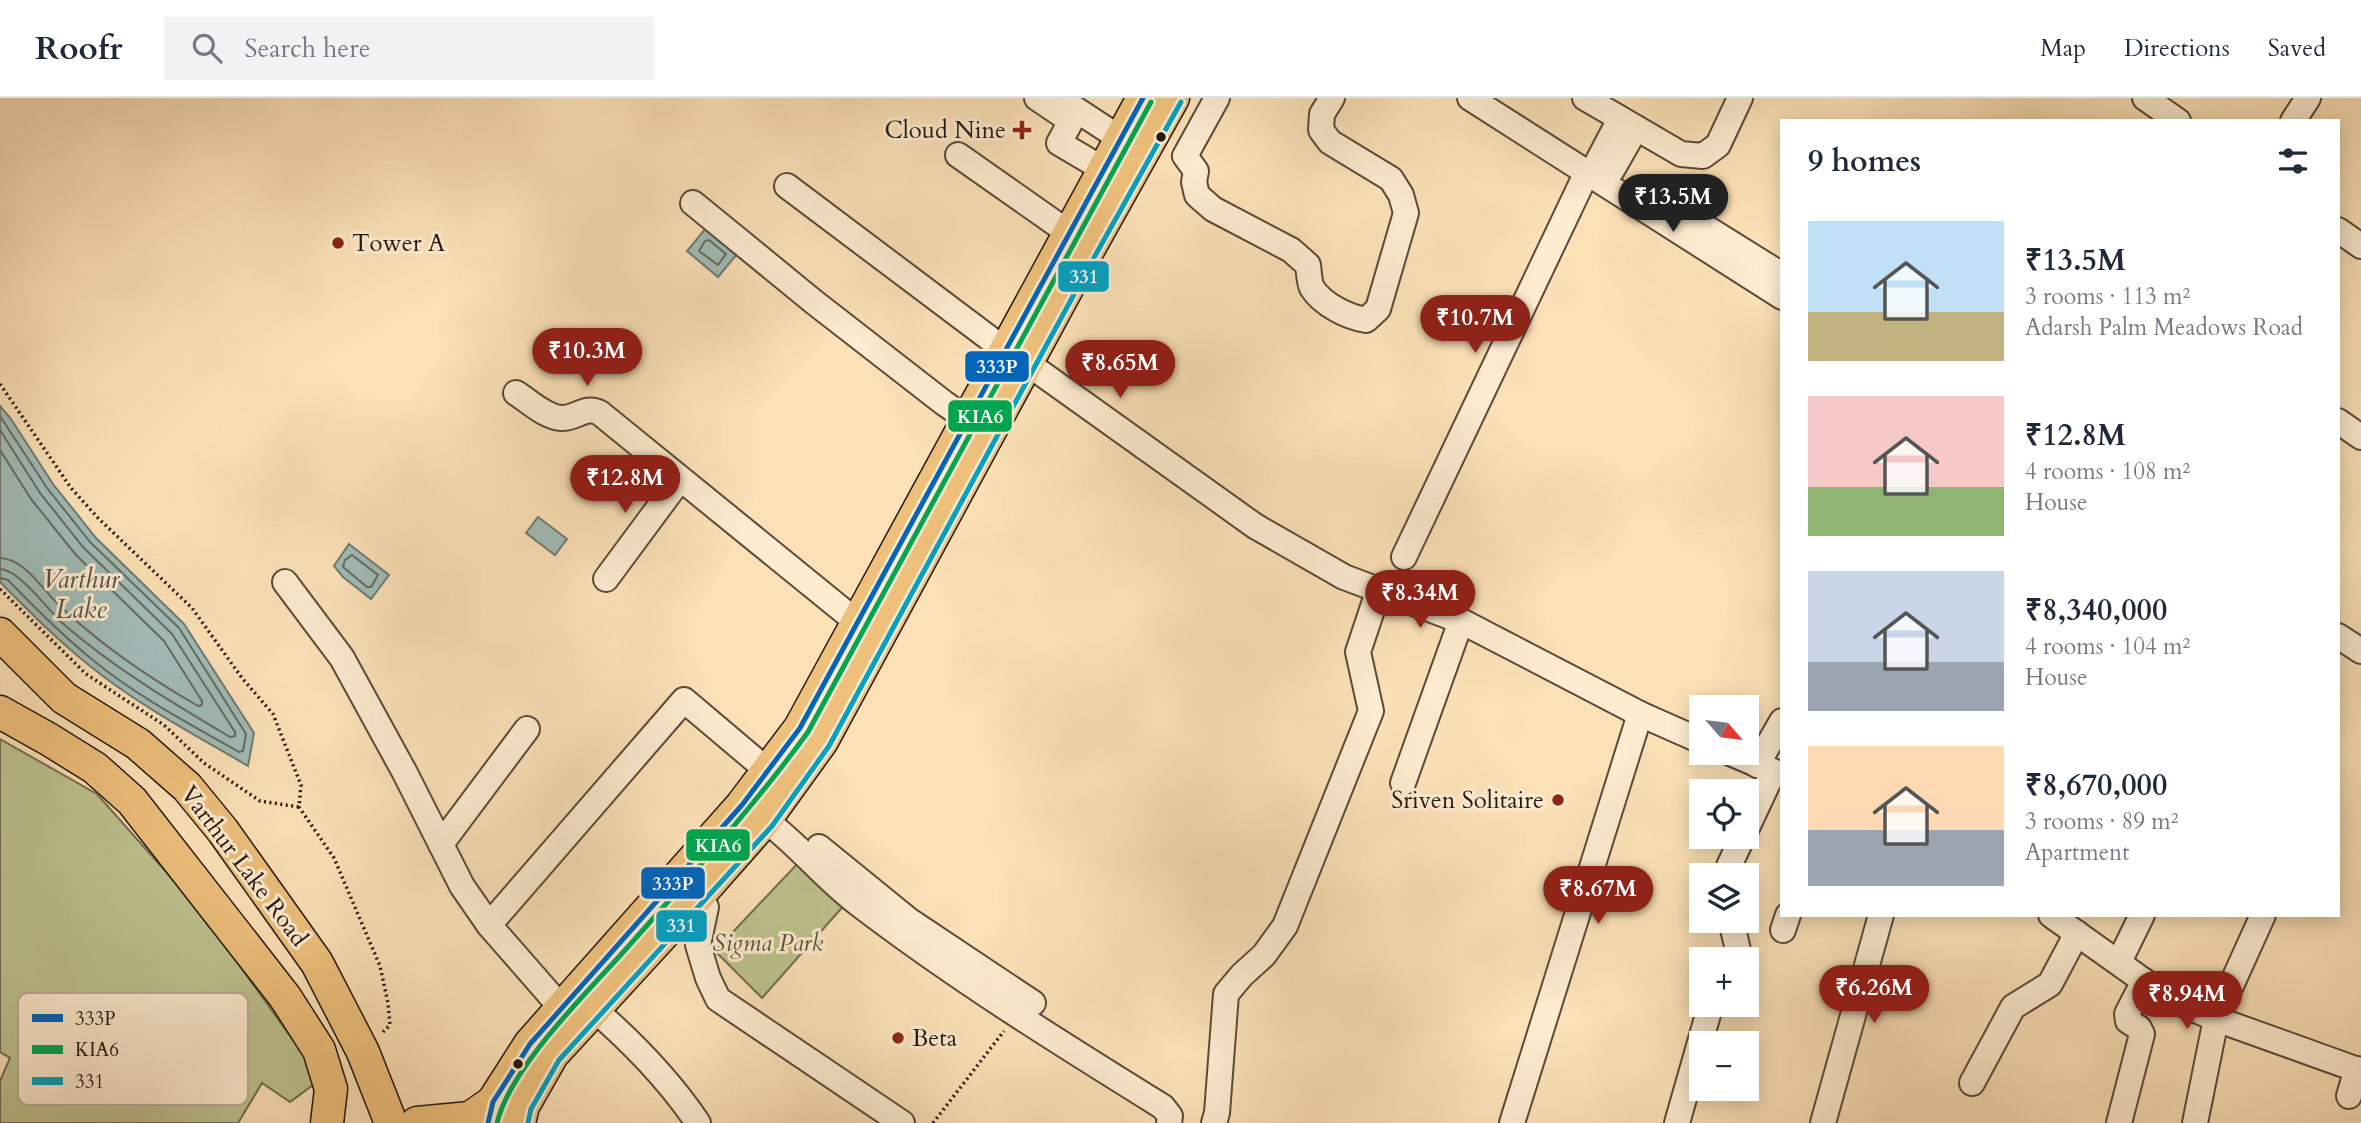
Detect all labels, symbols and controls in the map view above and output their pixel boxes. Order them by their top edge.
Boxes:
search box [164,17,654,80]
text: Roofr [35,26,122,71]
icon: search [188,29,226,67]
text: Search here [244,31,370,66]
text: Map [2040,32,2086,65]
text: Directions [2124,32,2230,65]
text: Saved [2268,32,2326,65]
place label: Cloud Nine [884,114,1006,147]
marker: Cloud Nine [1012,120,1032,140]
unlabelled marker [1154,130,1168,144]
text: 9 homes [1808,141,1921,182]
icon: filters [2274,142,2312,180]
pin: ₹13.5M [1616,174,1730,234]
text: ₹13.5M [1634,181,1712,212]
place label: Tower A [352,227,446,260]
marker: Tower A [330,235,346,251]
text: ₹13.5M [2025,240,2126,281]
icon: home [1864,249,1948,333]
line badge: 331 [1057,260,1110,293]
text: 331 [1069,264,1099,290]
text: 3 rooms · 113 m² [2025,281,2190,312]
pin: ₹10.7M [1418,296,1532,355]
text: ₹10.7M [1436,302,1514,333]
text: Adarsh Palm Meadows Road [2025,312,2303,343]
pin: ₹10.3M [530,328,644,388]
text: ₹10.3M [548,335,626,366]
pin: ₹8.65M [1063,341,1177,400]
text: ₹8.65M [1081,347,1159,378]
line badge: 333P [964,350,1030,383]
text: 333P [976,354,1018,380]
line badge: KIA6 [947,399,1013,433]
text: KIA6 [957,404,1004,430]
text: ₹12.8M [2025,415,2126,456]
icon: home [1864,424,1948,508]
pin: ₹12.8M [568,456,682,515]
text: 4 rooms · 108 m² [2025,456,2190,487]
text: ₹12.8M [586,462,664,493]
text: House [2025,487,2087,518]
water label: Varthur Lake [43,562,121,627]
pin: ₹8.34M [1363,570,1477,630]
text: ₹8.34M [1381,577,1459,608]
text: ₹8,340,000 [2025,590,2167,631]
icon: home [1864,599,1948,683]
text: 4 rooms · 104 m² [2025,631,2190,662]
text: House [2025,662,2087,693]
north arrow [1689,695,1759,765]
map controls [1689,695,1759,1101]
text: ₹8,670,000 [2025,765,2167,806]
icon: home [1864,774,1948,858]
street label: Varthur Lake Road [173,779,316,953]
button: locate [1689,779,1759,849]
place label: Sriven Solitaire [1391,784,1544,817]
marker: Sriven Solitaire [1550,792,1566,808]
text: 3 rooms · 89 m² [2025,806,2178,837]
line badge: KIA6 [685,828,751,862]
text: KIA6 [695,833,742,859]
text: Apartment [2025,837,2129,868]
button: layers [1689,863,1759,933]
line badge: 333P [640,866,706,900]
pin: ₹8.67M [1541,866,1655,926]
text: 333P [652,871,694,897]
text: ₹8.67M [1559,873,1637,904]
line badge: 331 [655,909,708,943]
text: 331 [666,913,696,939]
park label: Sigma Park [713,927,824,960]
button: + [1689,947,1759,1017]
pin: ₹6.26M [1817,965,1931,1025]
text: ₹6.26M [1835,972,1913,1003]
pin: ₹8.94M [2130,972,2244,1031]
text: ₹8.94M [2148,978,2226,1009]
legend [18,993,248,1105]
text: 333P [75,1006,115,1032]
place label: Beta [912,1022,958,1055]
marker: Beta [890,1030,906,1046]
button: − [1689,1031,1759,1101]
text: KIA6 [75,1037,119,1063]
unlabelled marker [511,1057,525,1071]
text: 331 [75,1069,104,1095]

